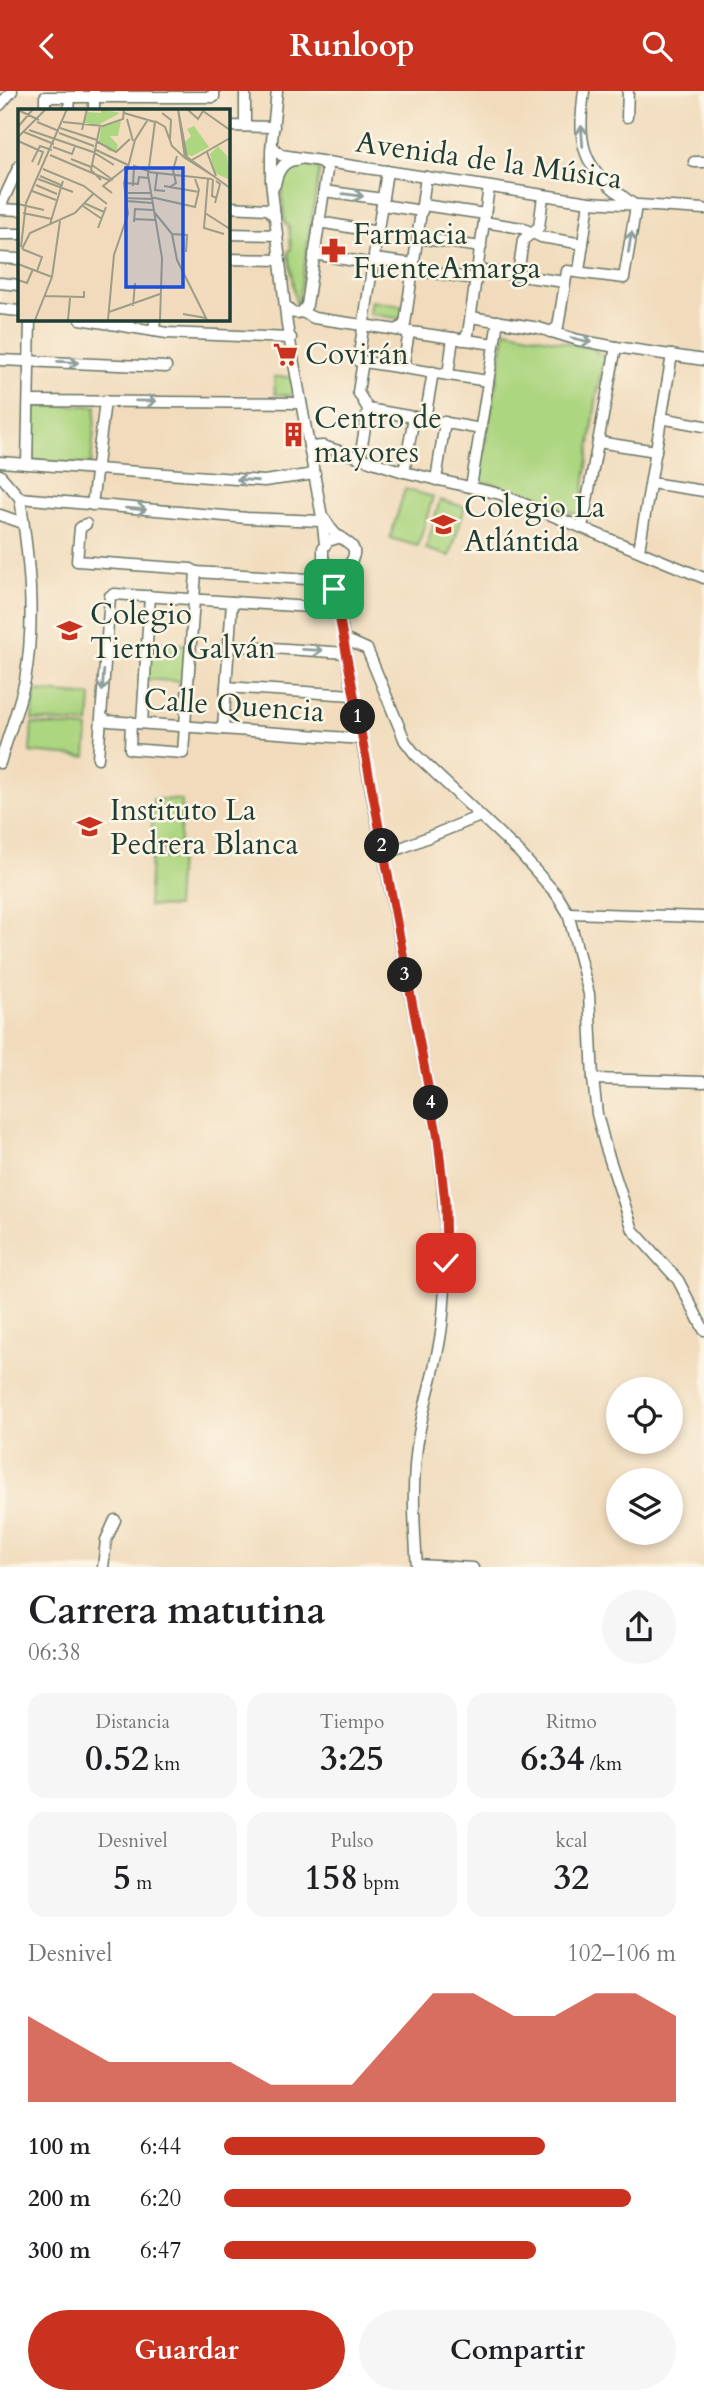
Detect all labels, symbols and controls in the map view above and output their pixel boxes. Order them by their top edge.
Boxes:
text: Runloop [289,24,415,68]
icon: back [28,27,66,65]
icon: search [638,27,676,65]
inset map [18,109,229,320]
street label: Avenida de la Música [353,121,625,199]
one-way arrow [575,125,588,147]
one-way arrow [341,189,364,202]
place label: Farmacia FuenteAmarga [353,214,541,289]
one-way arrow [624,231,637,254]
pharmacy icon: Farmacia FuenteAmarga [319,237,347,265]
place label: Covirán [305,334,409,375]
one-way arrow [569,334,591,347]
supermarket icon: Covirán [271,340,299,368]
one-way arrow [56,355,79,368]
one-way arrow [134,394,157,407]
place label: Centro de mayores [314,398,442,473]
building icon: Centro de mayores [280,421,308,449]
one-way arrow [236,473,259,486]
place label: Colegio La Atlántida [464,487,605,562]
one-way arrow [125,503,147,516]
school or university icon: Colegio La Atlántida [430,510,458,538]
pin [304,559,364,619]
icon: arrive [315,570,353,608]
place label: Colegio Tierno Galván [90,594,276,669]
school or university icon: Colegio Tierno Galván [56,617,84,645]
one-way arrow [300,644,323,657]
one-way arrow [96,670,109,692]
street label: Calle Quencia [142,679,326,732]
pin: 1 [340,699,376,735]
text: 1 [353,703,362,729]
place label: Instituto La Pedrera Blanca [110,790,299,865]
school or university icon: Instituto La Pedrera Blanca [76,813,104,841]
pin: 2 [364,829,400,863]
text: 2 [377,832,386,858]
pin: 3 [388,957,422,993]
text: 3 [400,961,409,987]
pin: 4 [414,1086,448,1121]
text: 4 [426,1089,435,1115]
pin [416,1233,476,1293]
icon: check [427,1244,465,1282]
map controls [606,1377,683,1545]
button: locate [606,1377,683,1454]
button: layers [606,1468,683,1545]
text: Carrera matutina [28,1585,326,1637]
button: share [602,1590,676,1664]
text: 06:38 [28,1637,81,1668]
text: Distancia [95,1709,170,1735]
text: Tiempo [320,1709,384,1735]
text: Ritmo [546,1709,597,1735]
text: 0.52 [85,1735,149,1783]
text: 3:25 [320,1735,384,1783]
text: 6:34 [521,1735,585,1783]
text: km [149,1751,180,1777]
text: /km [585,1751,622,1777]
text: Desnivel [98,1828,167,1854]
text: Pulso [330,1828,374,1854]
text: kcal [555,1828,587,1854]
text: 5 [113,1854,131,1902]
text: 158 [304,1854,358,1902]
text: 32 [553,1854,589,1902]
text: m [131,1870,152,1896]
text: bpm [358,1870,400,1896]
text: Desnivel [28,1938,112,1969]
text: 102–106 m [567,1938,676,1969]
text: 100 m [28,2131,91,2162]
text: 6:44 [140,2131,181,2162]
text: 200 m [28,2183,91,2214]
text: 6:20 [140,2183,181,2214]
text: 300 m [28,2235,91,2266]
text: 6:47 [140,2235,181,2266]
button: Guardar [28,2310,345,2390]
button: Compartir [359,2310,676,2390]

